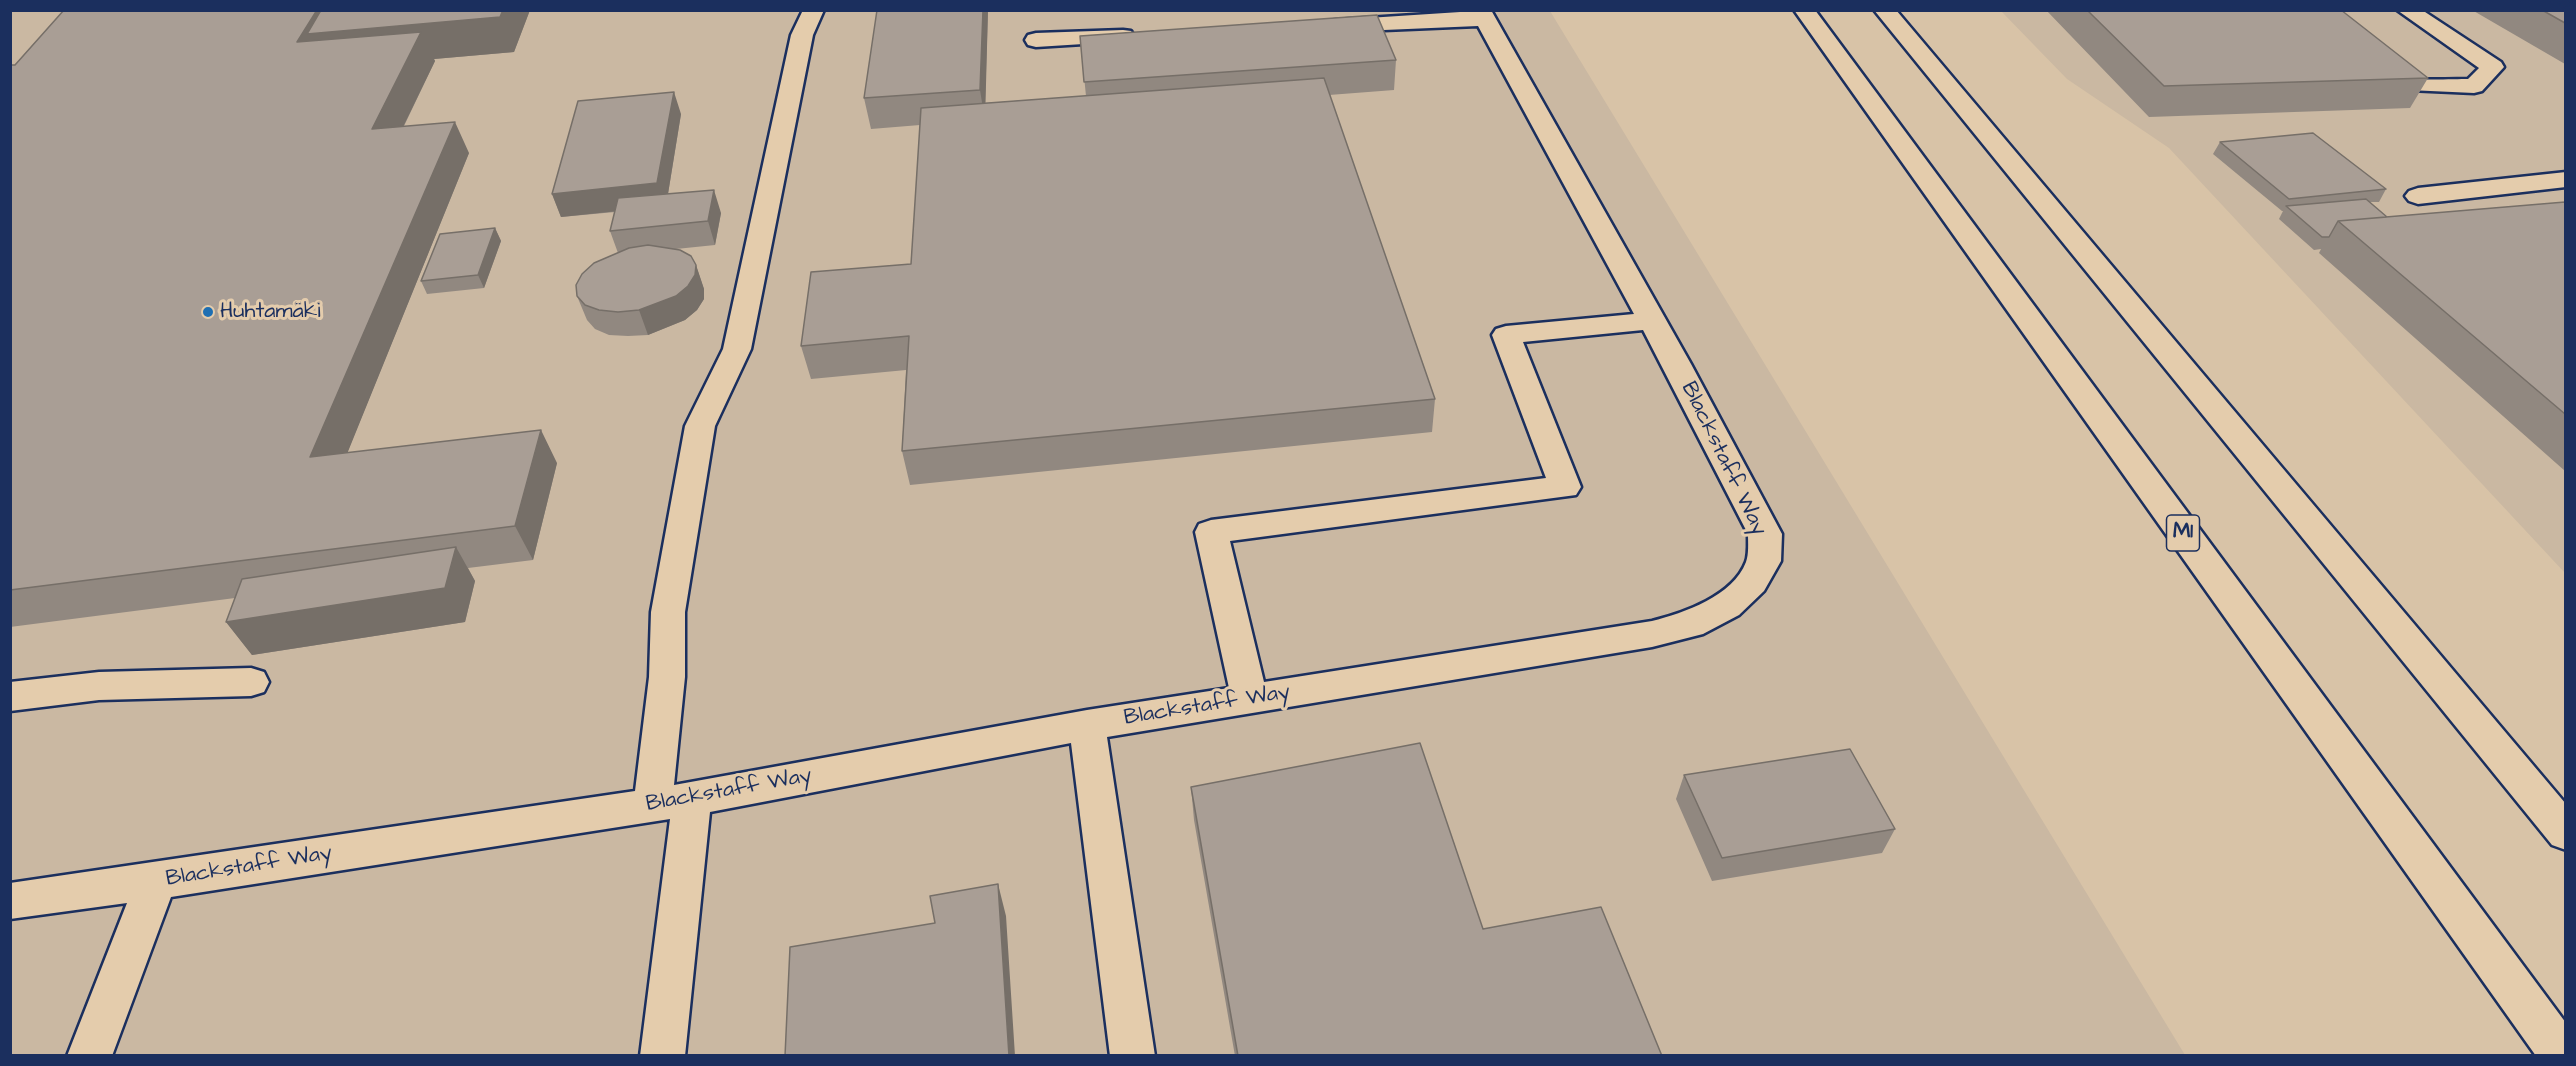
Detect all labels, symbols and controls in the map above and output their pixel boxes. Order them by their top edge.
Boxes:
place label: Huhtamäki [220,299,321,325]
marker: Huhtamäki [201,305,215,319]
street label: Blackstaff Way [1674,378,1772,540]
road number: M1 [2166,515,2200,551]
street label: Blackstaff Way [1122,680,1292,732]
street label: Blackstaff Way [644,763,814,819]
street label: Blackstaff Way [164,841,334,893]

